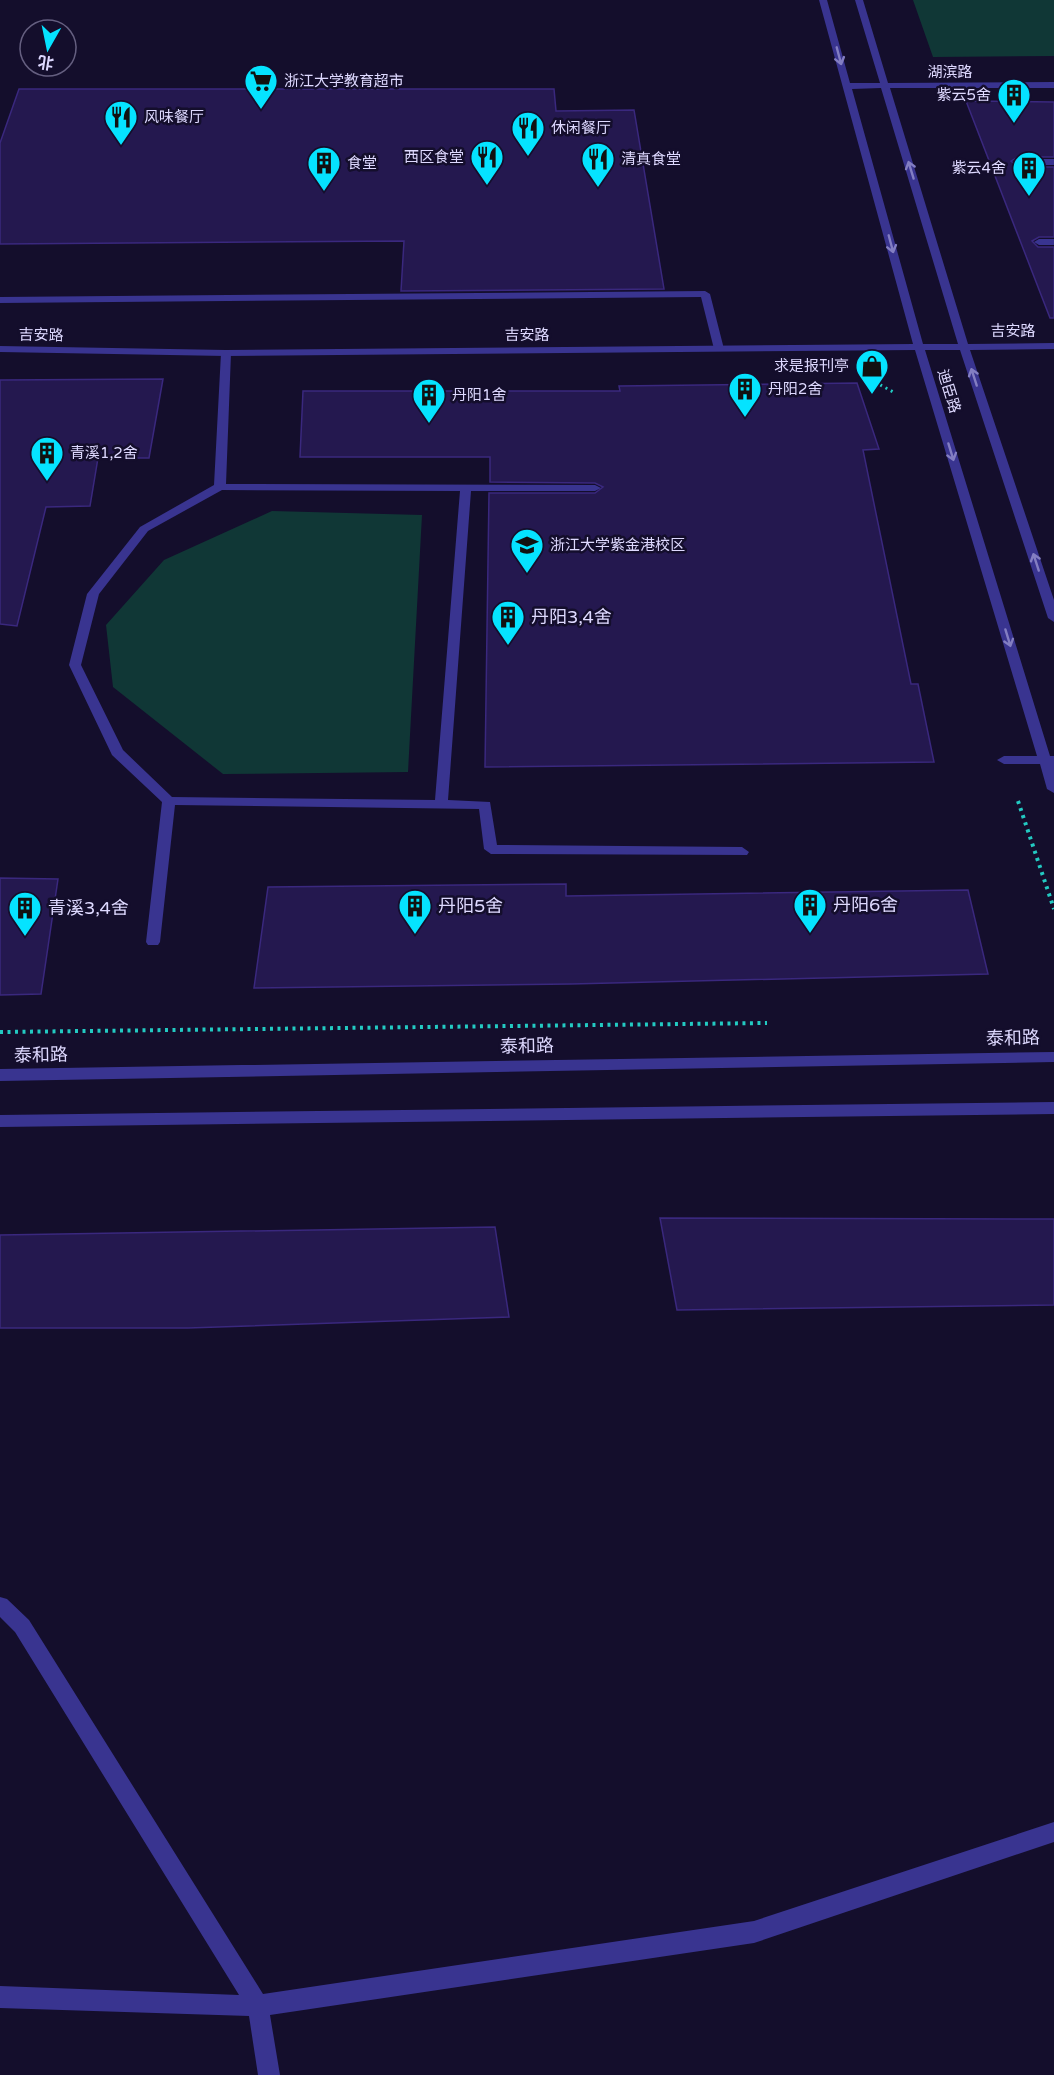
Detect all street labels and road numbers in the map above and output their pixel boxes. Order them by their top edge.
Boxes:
street label: 湖滨路 [927,63,973,81]
street label: 吉安路 [990,322,1036,340]
street label: 吉安路 [18,326,64,344]
street label: 吉安路 [504,326,550,344]
street label: 迪臣路 [934,367,964,415]
street label: 泰和路 [986,1027,1040,1049]
street label: 泰和路 [500,1035,554,1057]
street label: 泰和路 [14,1044,68,1066]

